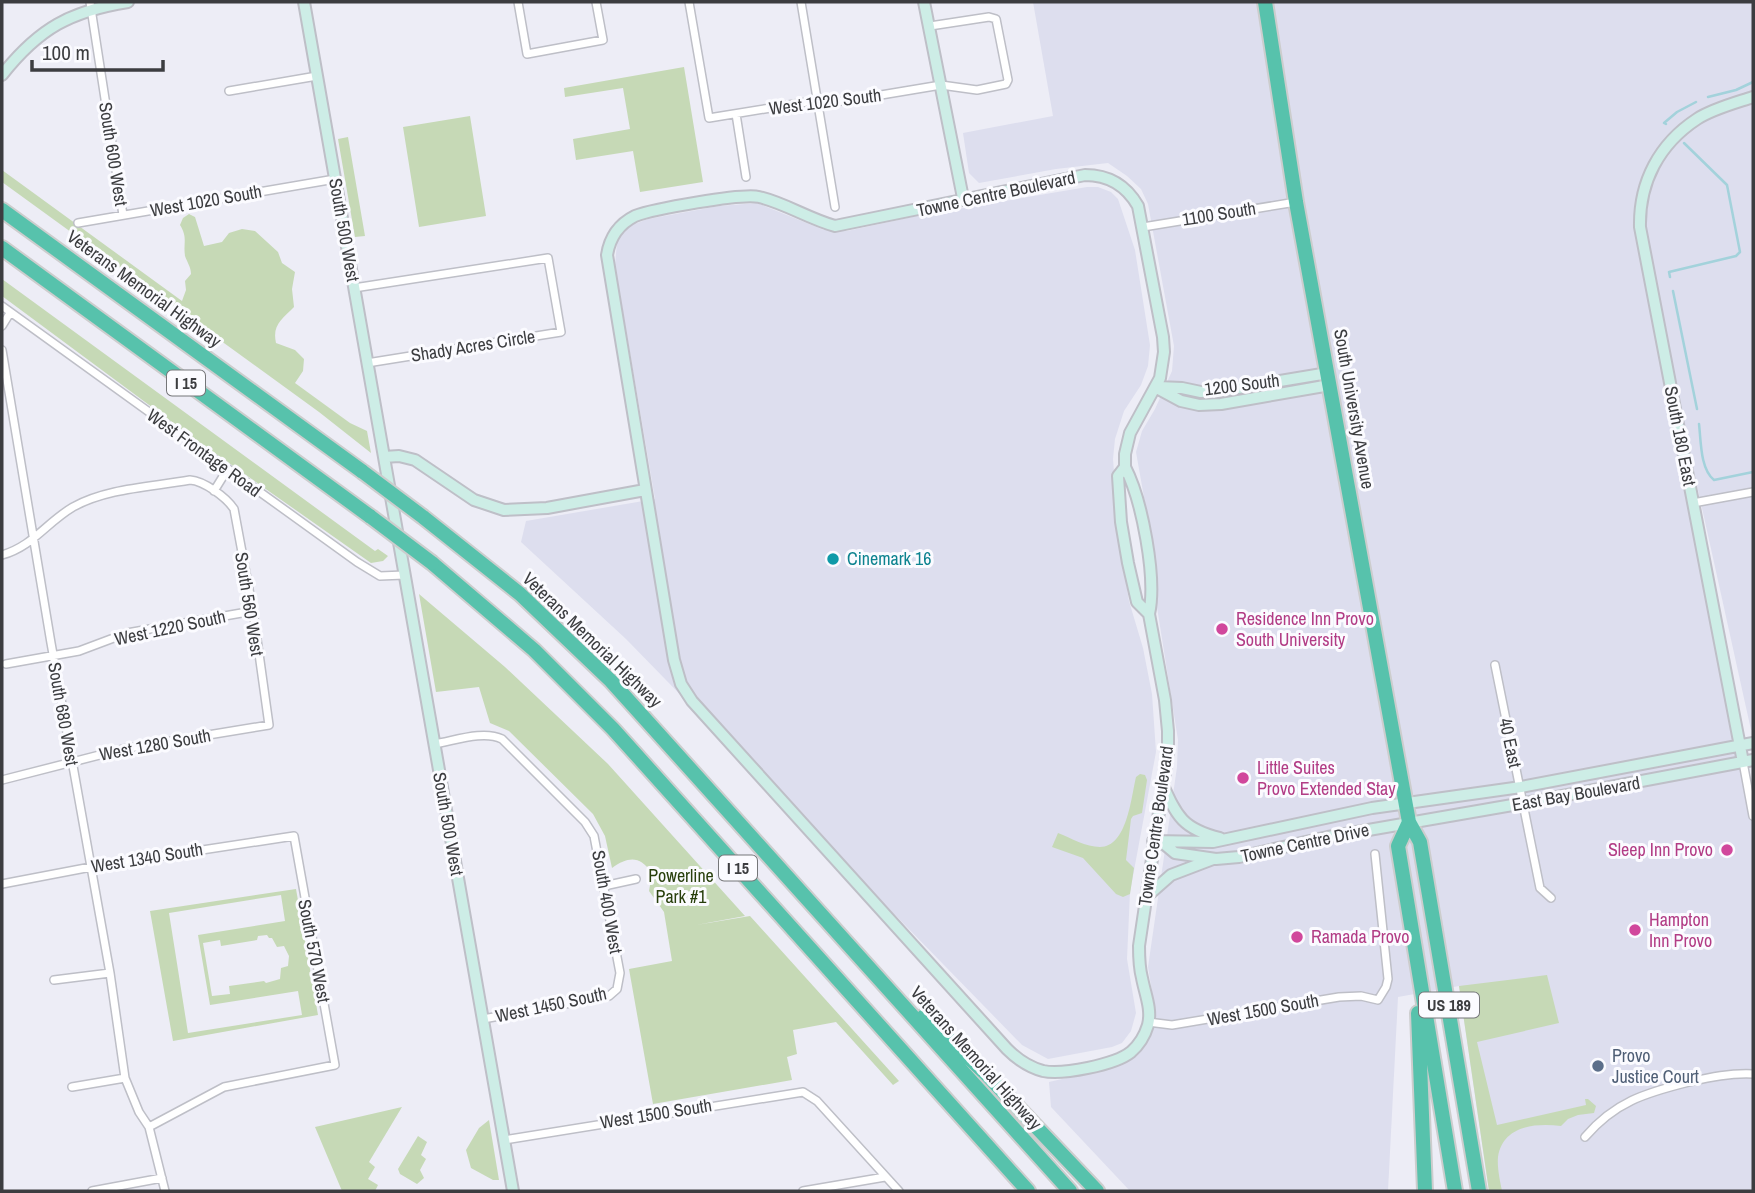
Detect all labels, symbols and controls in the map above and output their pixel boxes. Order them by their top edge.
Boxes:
scale bar [32,28,163,72]
text: 100 m [42,38,90,67]
street label: West 1020 South [767,82,883,121]
street label: South 600 West [93,100,134,208]
street label: Towne Centre Boulevard [914,164,1078,223]
street label: South 500 West [323,176,366,284]
street label: West 1020 South [148,178,264,223]
street label: 1100 South [1180,195,1258,232]
street label: Veterans Memorial Highway [62,224,227,354]
street label: Shady Acres Circle [409,323,537,368]
street label: South University Avenue [1328,327,1381,491]
street label: 1200 South [1203,367,1281,402]
road number: I 15 [167,370,205,396]
street label: South 180 East [1659,384,1702,488]
street label: West Frontage Road [142,403,267,503]
place label: Cinemark 16 [847,546,932,571]
street label: South 560 West [229,550,270,658]
marker: Cinemark 16 [825,551,841,567]
street label: Veterans Memorial Highway [517,566,668,713]
street label: West 1220 South [112,604,228,651]
place label: Residence Inn Provo South University [1236,606,1374,652]
marker: Residence Inn Provo South University [1214,621,1230,637]
street label: South 680 West [42,660,85,768]
street label: 40 East [1493,716,1528,770]
street label: West 1280 South [97,722,213,767]
street label: Towne Centre Boulevard [1132,744,1179,908]
place label: Little Suites Provo Extended Stay [1257,755,1396,801]
street label: South 500 West [427,770,470,878]
marker: Little Suites Provo Extended Stay [1235,770,1251,786]
street label: East Bay Boulevard [1510,770,1642,817]
street label: Towne Centre Drive [1239,817,1371,868]
street label: West 1340 South [89,836,205,879]
place label: Sleep Inn Provo [1608,837,1713,862]
marker: Sleep Inn Provo [1719,842,1735,858]
street label: South 400 West [586,848,629,956]
road number: I 15 [719,856,757,880]
park label: Powerline Park #1 [648,863,714,909]
street label: South 570 West [292,897,337,1005]
place label: Hampton Inn Provo [1649,907,1712,953]
marker: Hampton Inn Provo [1627,922,1643,938]
place label: Ramada Provo [1311,924,1409,949]
marker: Ramada Provo [1289,929,1305,945]
street label: Veterans Memorial Highway [905,980,1048,1135]
street label: West 1450 South [493,981,609,1028]
street label: West 1500 South [1205,987,1321,1032]
road number: US 189 [1419,993,1479,1018]
place label: Provo Justice Court [1612,1043,1699,1089]
marker: Provo Justice Court [1590,1058,1606,1074]
street label: West 1500 South [598,1092,714,1135]

